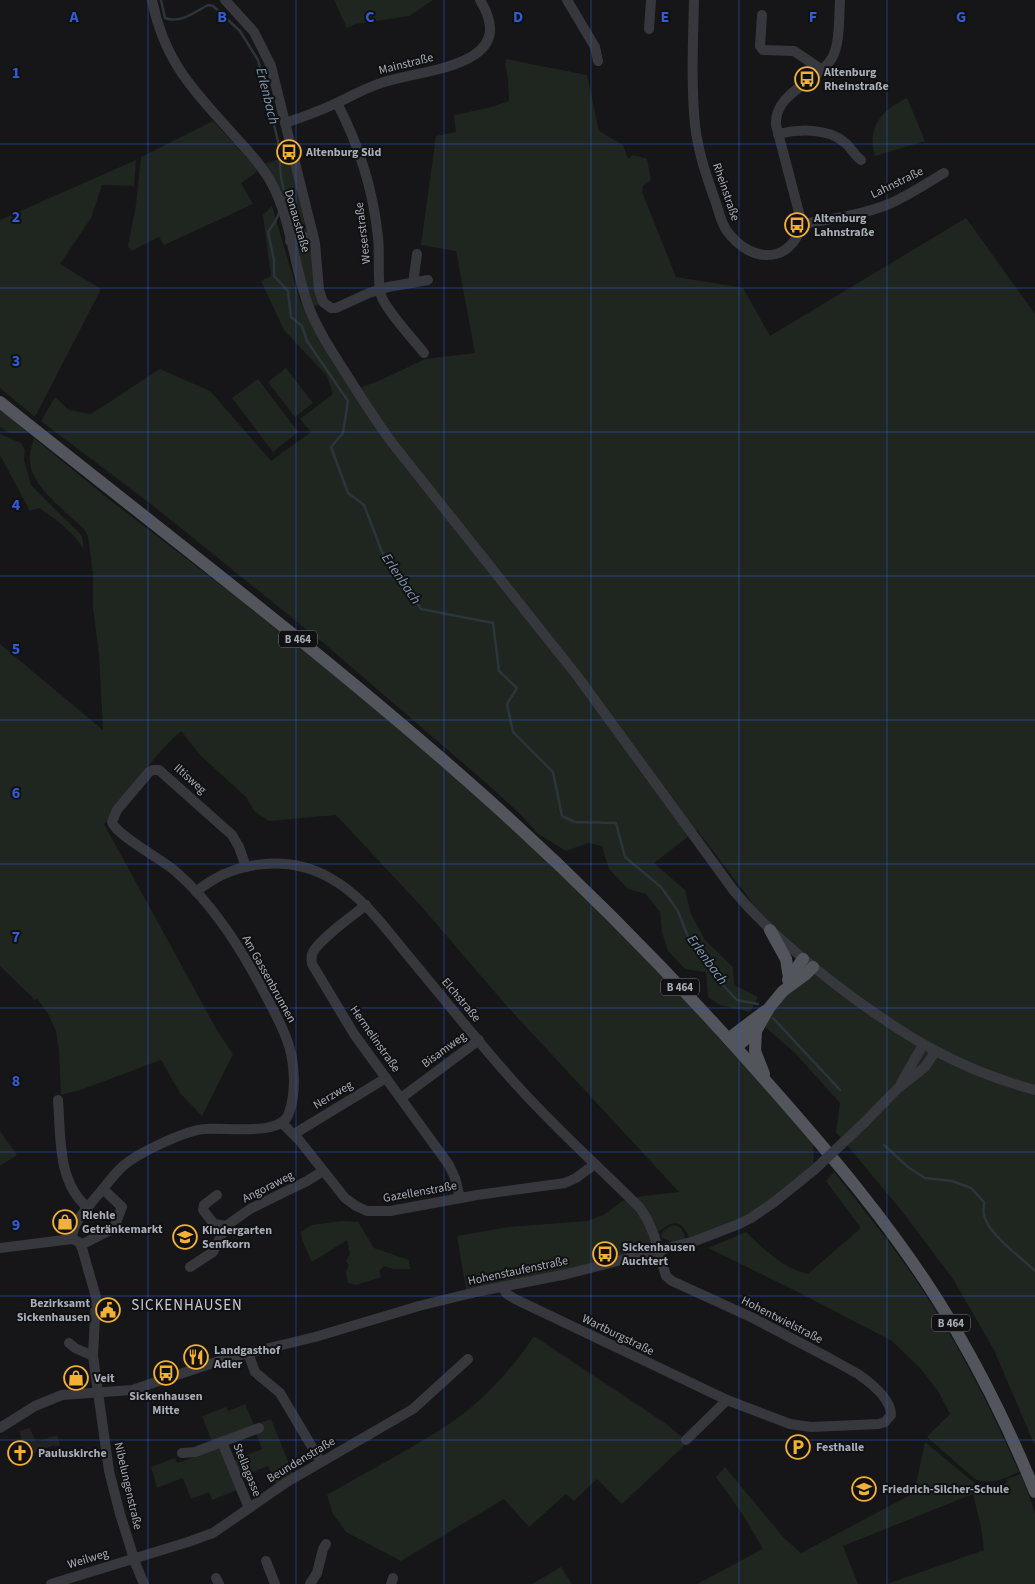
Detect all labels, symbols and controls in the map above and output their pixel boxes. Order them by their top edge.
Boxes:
text: A [68,6,79,28]
text: B [217,6,227,28]
text: C [365,6,375,28]
text: D [513,6,523,28]
text: E [661,6,669,28]
text: F [809,6,817,28]
text: G [956,6,966,28]
street label: Mainstraße [377,49,435,79]
text: 1 [12,62,20,84]
place label: Altenburg Rheinstraße [823,64,889,95]
water label: Erlenbach [250,66,284,126]
bus stop icon: Altenburg Rheinstraße [794,66,820,92]
bus stop icon: Altenburg Süd [276,139,302,165]
place label: Altenburg Süd [305,144,381,161]
street label: Rheinstraße [708,161,744,223]
street label: Lahnstraße [868,163,926,203]
street label: Donaustraße [280,188,314,254]
street label: Weserstraße [351,201,375,265]
text: 2 [12,206,20,228]
place label: Altenburg Lahnstraße [813,210,875,241]
bus stop icon: Altenburg Lahnstraße [784,212,810,238]
text: 3 [12,350,20,372]
text: 4 [12,494,21,516]
water label: Erlenbach [377,549,425,609]
road number: B 464 [279,630,317,648]
text: 5 [12,638,20,660]
street label: Iltisweg [170,760,210,798]
text: 6 [12,782,20,804]
text: 7 [12,926,20,948]
water label: Erlenbach [682,931,732,989]
street label: Am Gassenbrunnen [238,932,300,1026]
street label: Elchstraße [437,974,485,1026]
road number: B 464 [661,979,699,996]
street label: Hermelinstraße [346,1002,404,1076]
street label: Bisamweg [418,1028,470,1072]
text: 8 [12,1070,20,1092]
street label: Nerzweg [310,1077,356,1113]
street label: Angoraweg [239,1167,297,1207]
street label: Gazellenstraße [382,1177,458,1207]
place label: Riehle Getränkemarkt [82,1207,163,1238]
shop icon: Riehle Getränkemarkt [52,1209,78,1235]
text: 9 [12,1214,20,1236]
place label: Kindergarten Senfkorn [202,1222,272,1253]
school or university icon: Kindergarten Senfkorn [172,1224,198,1250]
place label: Sickenhausen Auchtert [621,1239,695,1270]
bus stop icon: Sickenhausen Auchtert [592,1241,618,1267]
street label: Hohenstaufenstraße [466,1252,570,1290]
street label: Hohentwielstraße [738,1292,826,1348]
place label: Bezirksamt Sickenhausen [17,1295,90,1326]
district label: SICKENHAUSEN [131,1295,243,1316]
public building icon: Bezirksamt Sickenhausen [95,1297,121,1323]
street label: Wartburgstraße [579,1310,657,1360]
road number: B 464 [932,1315,970,1332]
place label: Landgasthof Adler [213,1342,281,1373]
restaurant icon: Landgasthof Adler [183,1344,209,1370]
bus stop icon: Sickenhausen Mitte [153,1360,179,1386]
shop icon: Veit [63,1365,89,1391]
place label: Veit [93,1370,115,1387]
place label: Sickenhausen Mitte [129,1388,203,1419]
street label: Beundenstraße [264,1433,338,1487]
parking icon: Festhalle [785,1434,811,1460]
place label: Festhalle [816,1439,864,1456]
church icon: Pauluskirche [7,1440,33,1466]
street label: Nibelungenstraße [110,1440,146,1532]
street label: Stellagasse [229,1441,265,1499]
place label: Pauluskirche [38,1445,107,1462]
school or university icon: Friedrich-Silcher-Schule [851,1476,877,1502]
place label: Friedrich-Silcher-Schule [882,1481,1009,1498]
street label: Weilweg [65,1545,111,1573]

